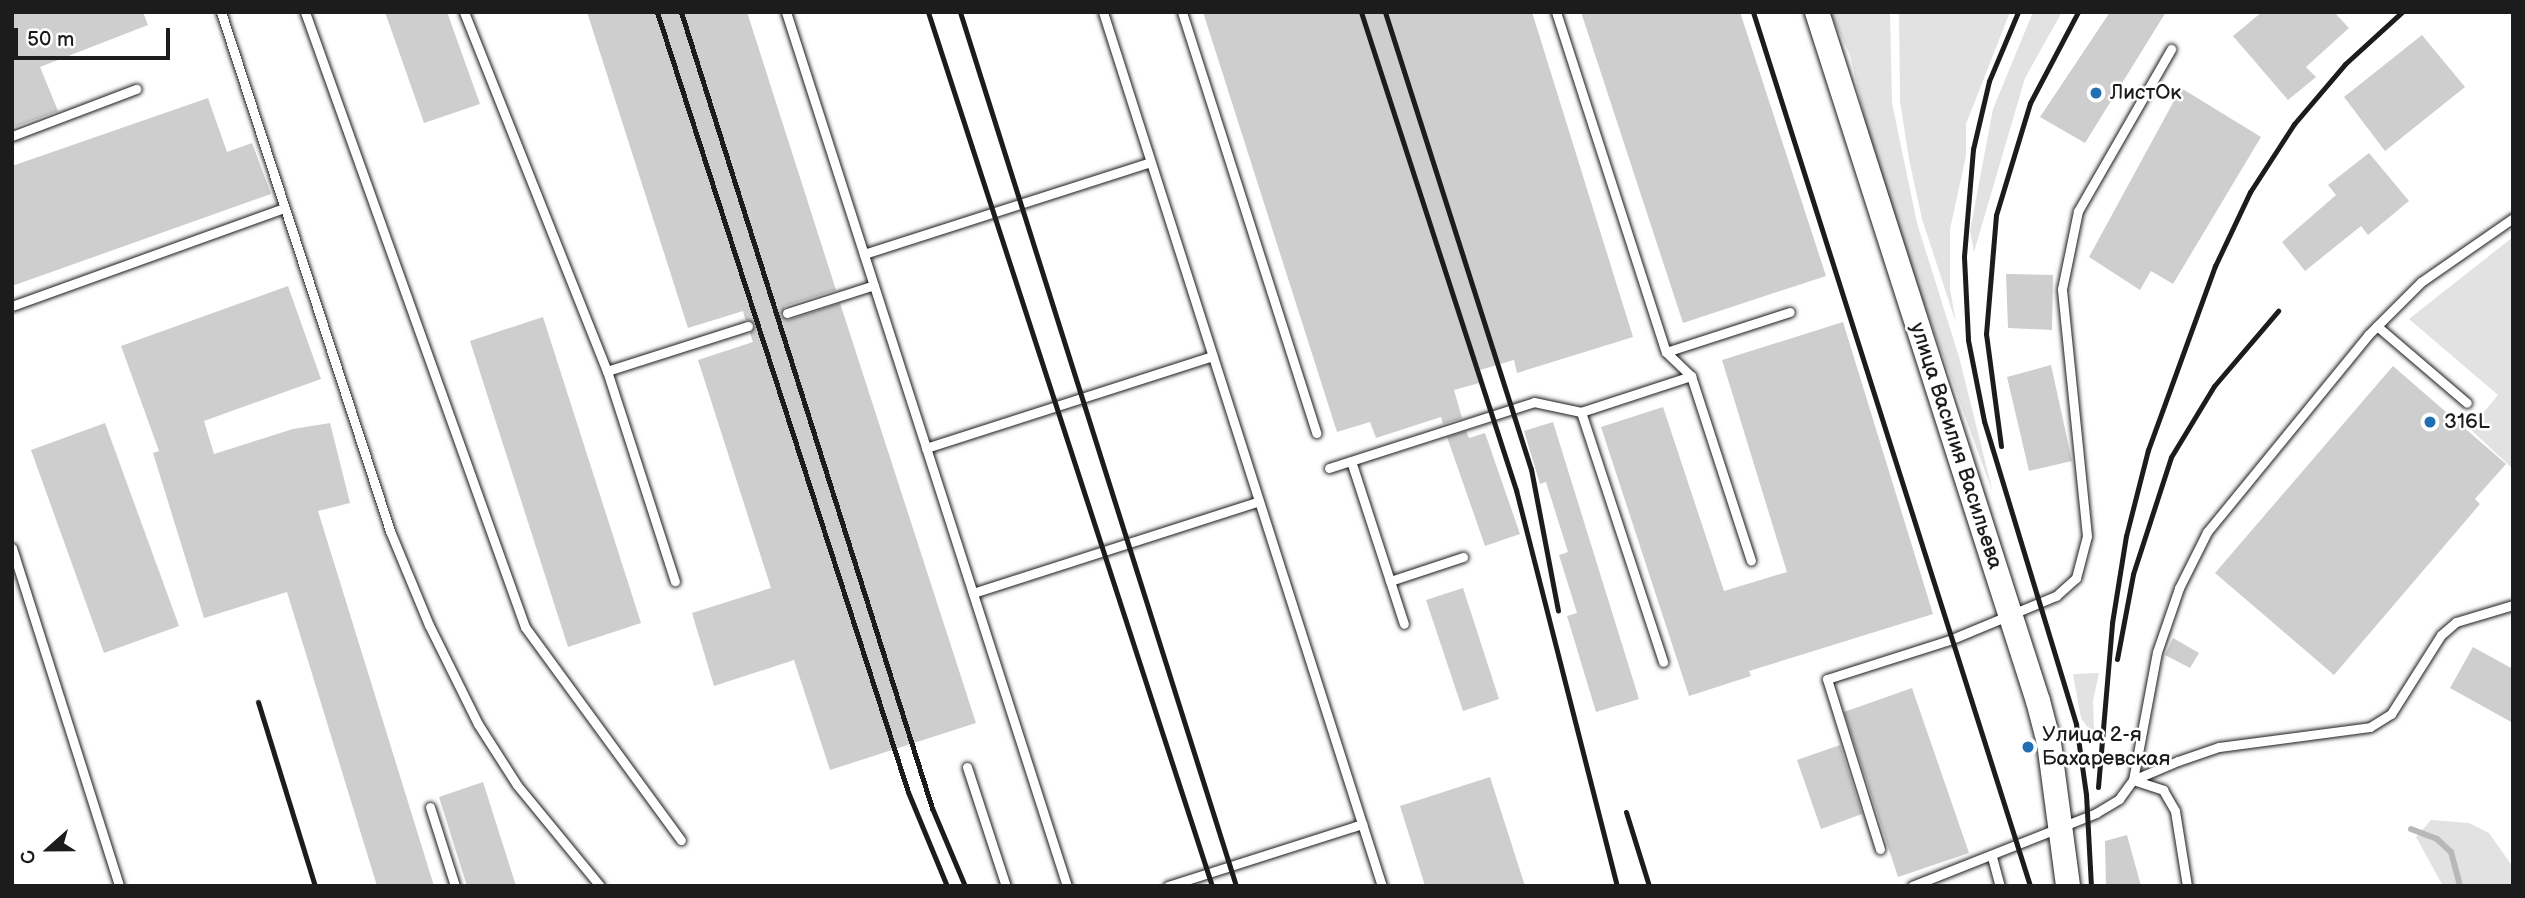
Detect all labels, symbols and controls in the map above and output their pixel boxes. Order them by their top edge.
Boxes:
scale bar [18,14,173,58]
text: 50 m [27,27,74,52]
place label: ЛистОк [2110,80,2181,106]
marker: ЛистОк [2088,85,2104,101]
street label: улица Василия Васильева [1904,320,2008,572]
place label: 316L [2444,409,2490,435]
marker: 316L [2422,414,2438,430]
place label: Улица 2-я Бахаревская [2042,722,2170,772]
marker: Улица 2-я Бахаревская [2020,739,2036,755]
north arrow [14,814,84,884]
text: С [16,846,42,867]

